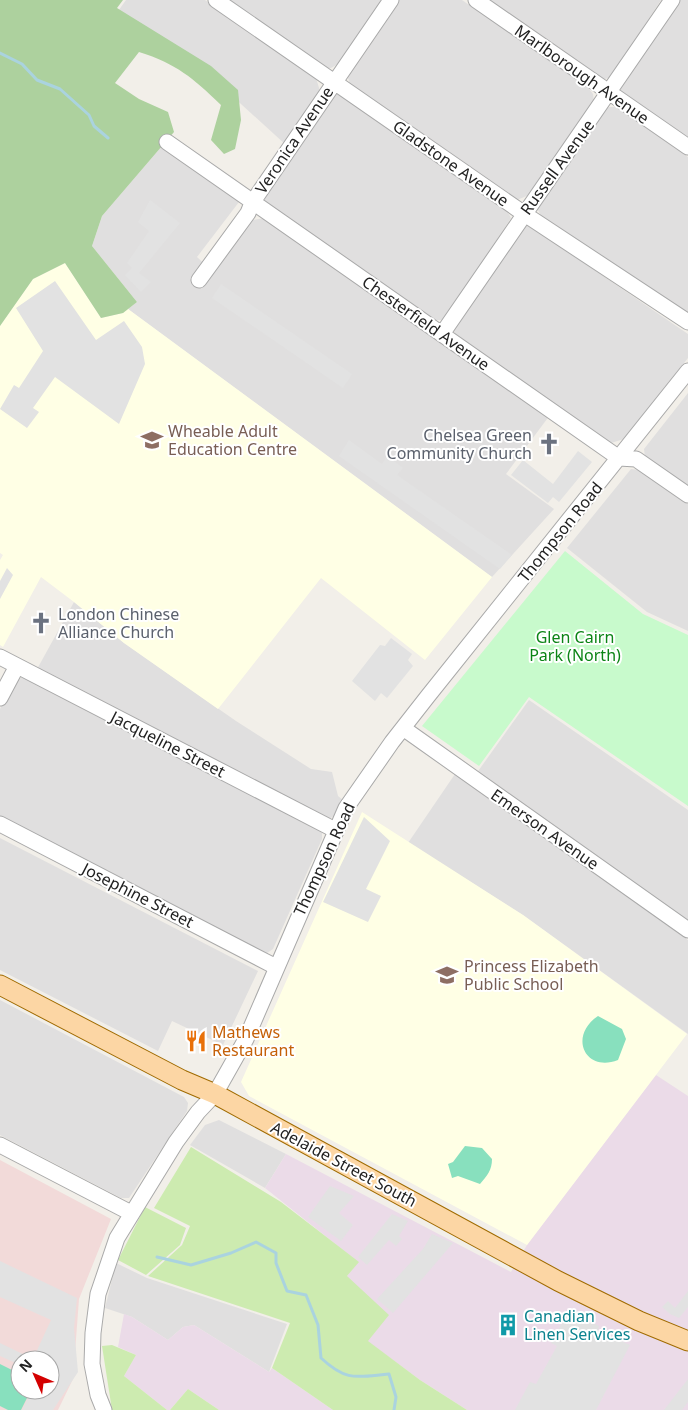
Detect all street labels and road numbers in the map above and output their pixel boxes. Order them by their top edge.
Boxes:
street label: Marlborough Avenue [510,19,654,129]
street label: Veronica Avenue [250,82,338,198]
street label: Gladstone Avenue [389,115,513,211]
street label: Russell Avenue [515,115,599,219]
street label: Chesterfield Avenue [358,271,494,375]
street label: Thompson Road [513,477,607,587]
street label: Jacqueline Street [105,705,229,782]
street label: Emerson Avenue [487,784,603,874]
street label: Thompson Road [288,799,360,919]
street label: Josephine Street [77,857,198,933]
street label: Adelaide Street South [267,1116,421,1212]

